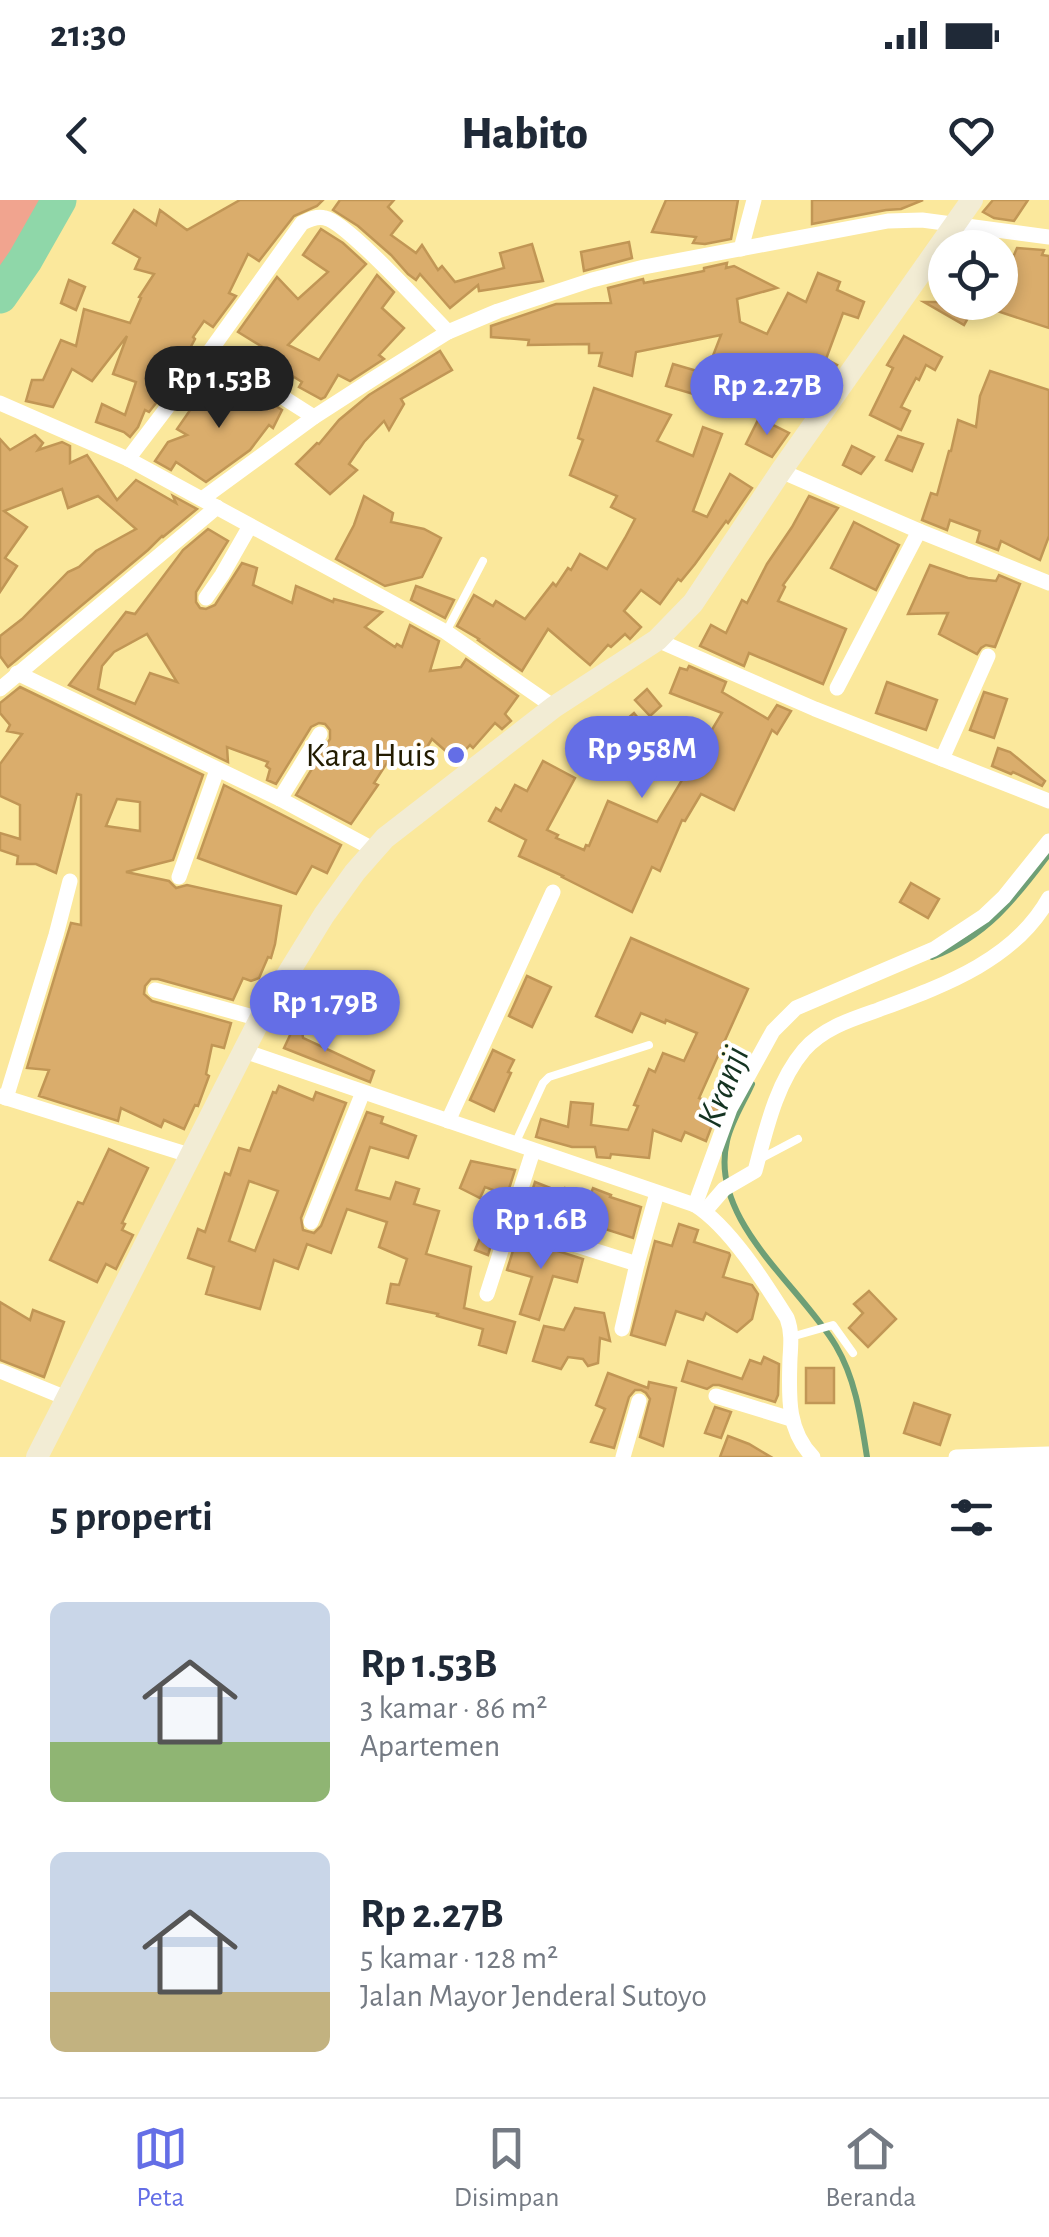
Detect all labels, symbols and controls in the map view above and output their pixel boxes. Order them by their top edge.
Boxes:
text: 21:30 [50,16,126,54]
icon: back [50,108,105,163]
icon: heart [944,108,999,163]
text: Habito [461,112,588,157]
map controls [928,230,1018,320]
button: locate [928,230,1018,320]
pin: Rp 1.53B [116,346,322,431]
pin: Rp 2.27B [664,353,870,438]
text: Rp 1.53B [167,362,271,394]
text: Rp 2.27B [712,369,822,401]
pin: Rp 958M [550,716,734,801]
text: Rp 958M [587,732,697,764]
place label: Kara Huis [306,738,436,773]
marker: Kara Huis [445,744,467,766]
pin: Rp 1.79B [222,970,428,1055]
text: Rp 1.79B [272,986,378,1018]
water label: Kranji [691,1041,757,1133]
pin: Rp 1.6B [449,1187,633,1272]
text: Rp 1.6B [495,1203,587,1235]
icon: filters [944,1490,999,1545]
text: 5 properti [50,1496,213,1538]
icon: home [130,1642,250,1762]
text: Rp 1.53B [360,1643,497,1685]
text: 3 kamar · 86 m² [360,1692,547,1724]
text: Apartemen [360,1730,500,1762]
icon: home [130,1892,250,2012]
text: Rp 2.27B [360,1893,504,1935]
text: 5 kamar · 128 m² [360,1942,558,1974]
text: Jalan Mayor Jenderal Sutoyo [360,1980,707,2012]
tab: Peta [133,2121,188,2215]
tab: Disimpan [454,2121,559,2215]
tab: Beranda [825,2121,916,2215]

